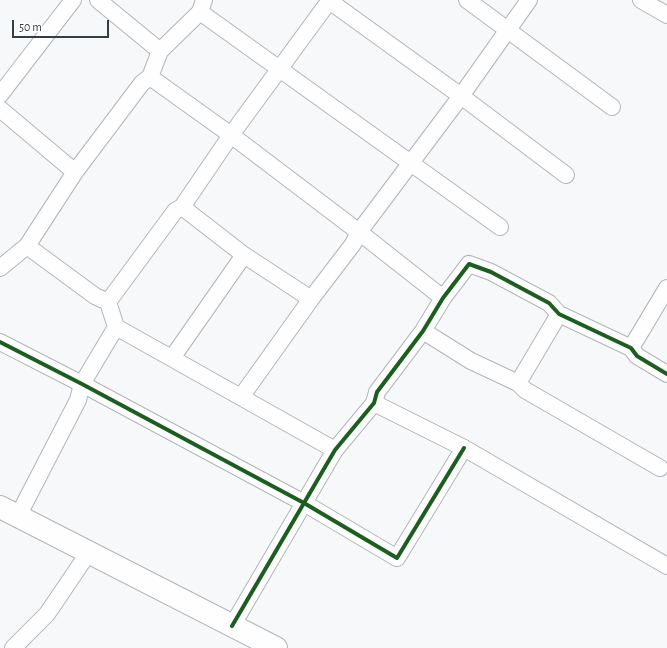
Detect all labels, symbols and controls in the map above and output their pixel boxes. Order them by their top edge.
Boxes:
scale bar [14,12,111,38]
text: 50 m [19,21,42,33]

